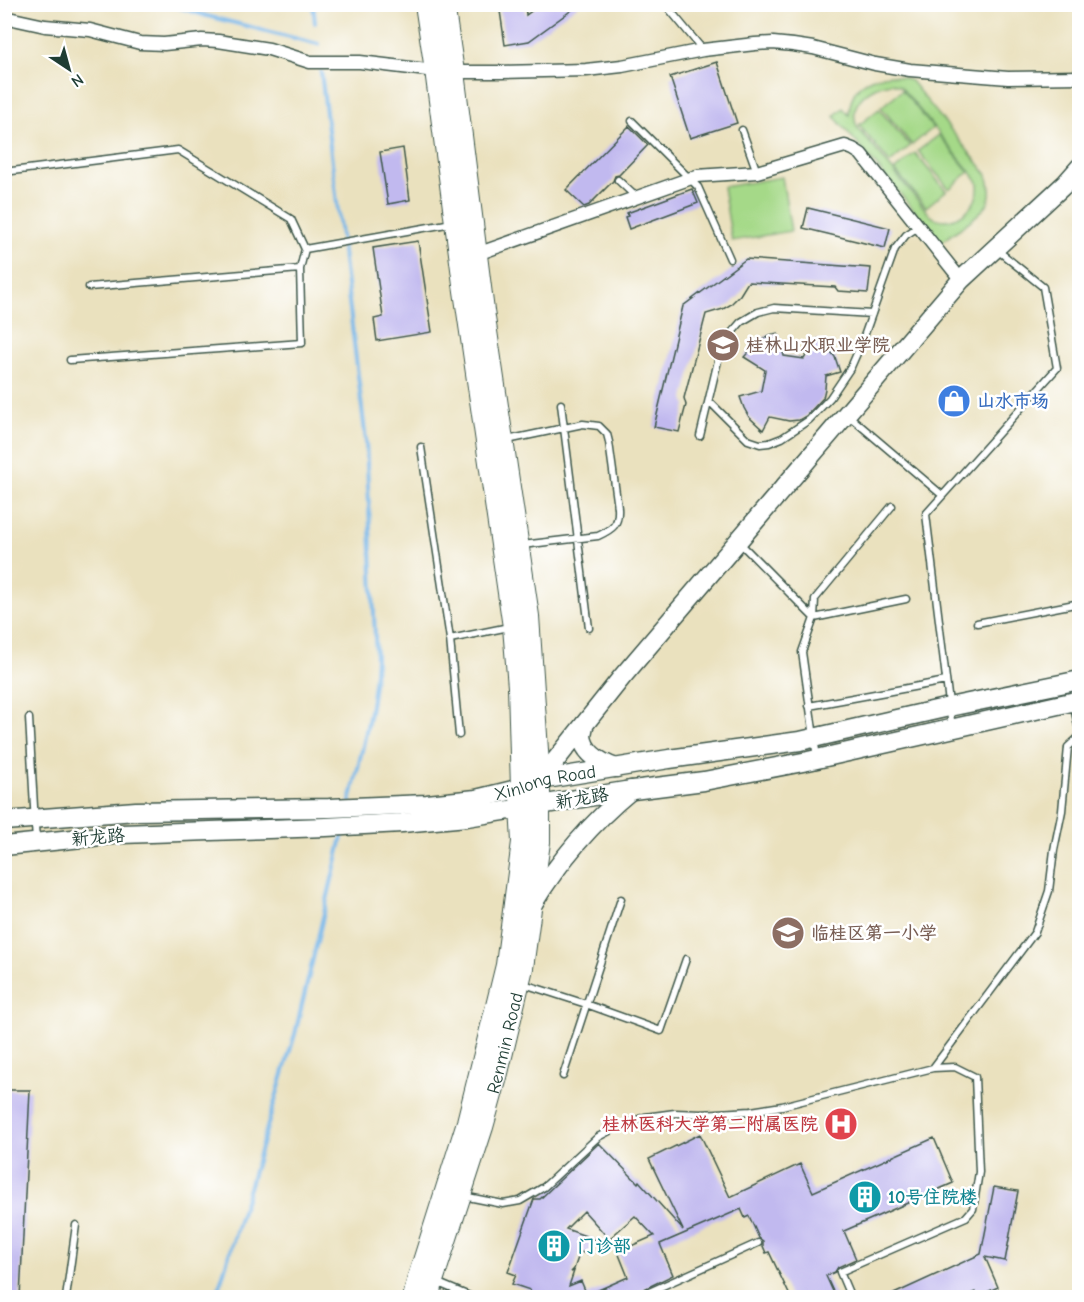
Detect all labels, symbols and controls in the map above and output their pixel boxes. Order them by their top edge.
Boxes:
north arrow [39,39,99,99]
text: N [68,70,87,91]
school or university icon: 桂林山水职业学院 [705,327,741,363]
place label: 桂林山水职业学院 [746,335,890,356]
shop icon: 山水市场 [936,383,972,419]
place label: 山水市场 [977,391,1049,412]
street label: Xinlong Road [492,761,598,805]
street label: 新龙路 [554,784,610,813]
street label: 新龙路 [70,825,126,850]
school or university icon: 临桂区第一小学 [770,915,806,951]
place label: 临桂区第一小学 [811,923,937,944]
street label: Renmin Road [483,990,528,1096]
hospital icon: 桂林医科大学第二附属医院 [823,1106,859,1142]
place label: 桂林医科大学第二附属医院 [602,1114,818,1135]
building icon: 10号住院楼 [847,1179,883,1215]
place label: 10号住院楼 [888,1187,977,1208]
building icon: 门诊部 [536,1228,572,1264]
place label: 门诊部 [577,1236,631,1257]

